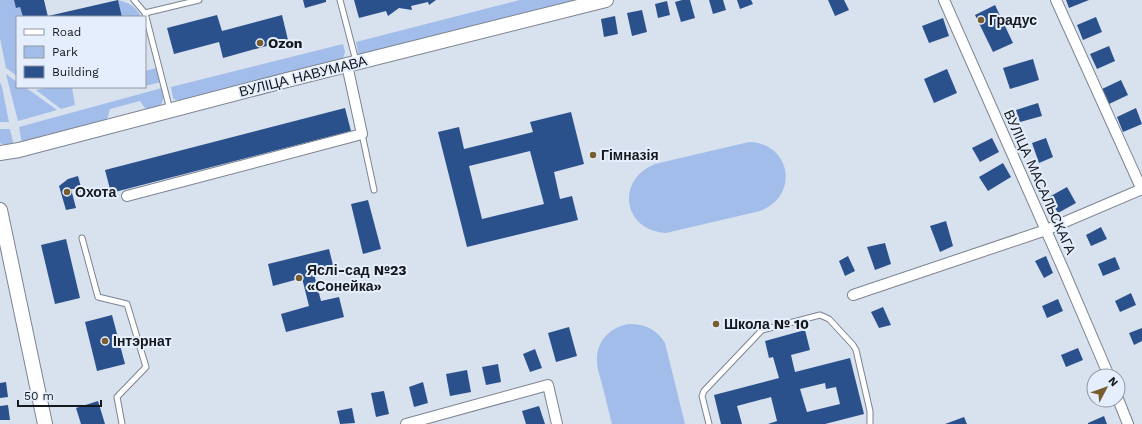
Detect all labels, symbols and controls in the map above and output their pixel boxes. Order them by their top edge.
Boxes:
place label: Градус [989,12,1037,28]
marker: Градус [976,15,986,25]
legend [16,16,146,88]
text: Road [52,25,81,39]
place label: Ozon [268,35,303,51]
marker: Ozon [255,38,265,48]
text: Park [52,45,78,59]
street label: ВУЛІЦА НАВУМАВА [237,52,369,100]
text: Building [52,65,99,79]
street label: ВУЛІЦА МАСАЛЬСКАГА [1001,107,1079,257]
place label: Гімназія [601,147,659,163]
marker: Гімназія [588,150,598,160]
place label: Охота [75,184,116,200]
marker: Охота [62,187,72,197]
place label: Яслі-сад №23 «Сонейка» [307,262,407,294]
marker: Яслі-сад №23 «Сонейка» [294,273,304,283]
place label: Школа № 10 [724,316,809,332]
marker: Школа № 10 [711,319,721,329]
place label: Інтэрнат [113,333,172,349]
marker: Інтэрнат [100,336,110,346]
north arrow [1086,368,1126,408]
text: N [1106,374,1121,389]
scale bar [18,382,101,408]
text: 50 m [24,389,54,403]

